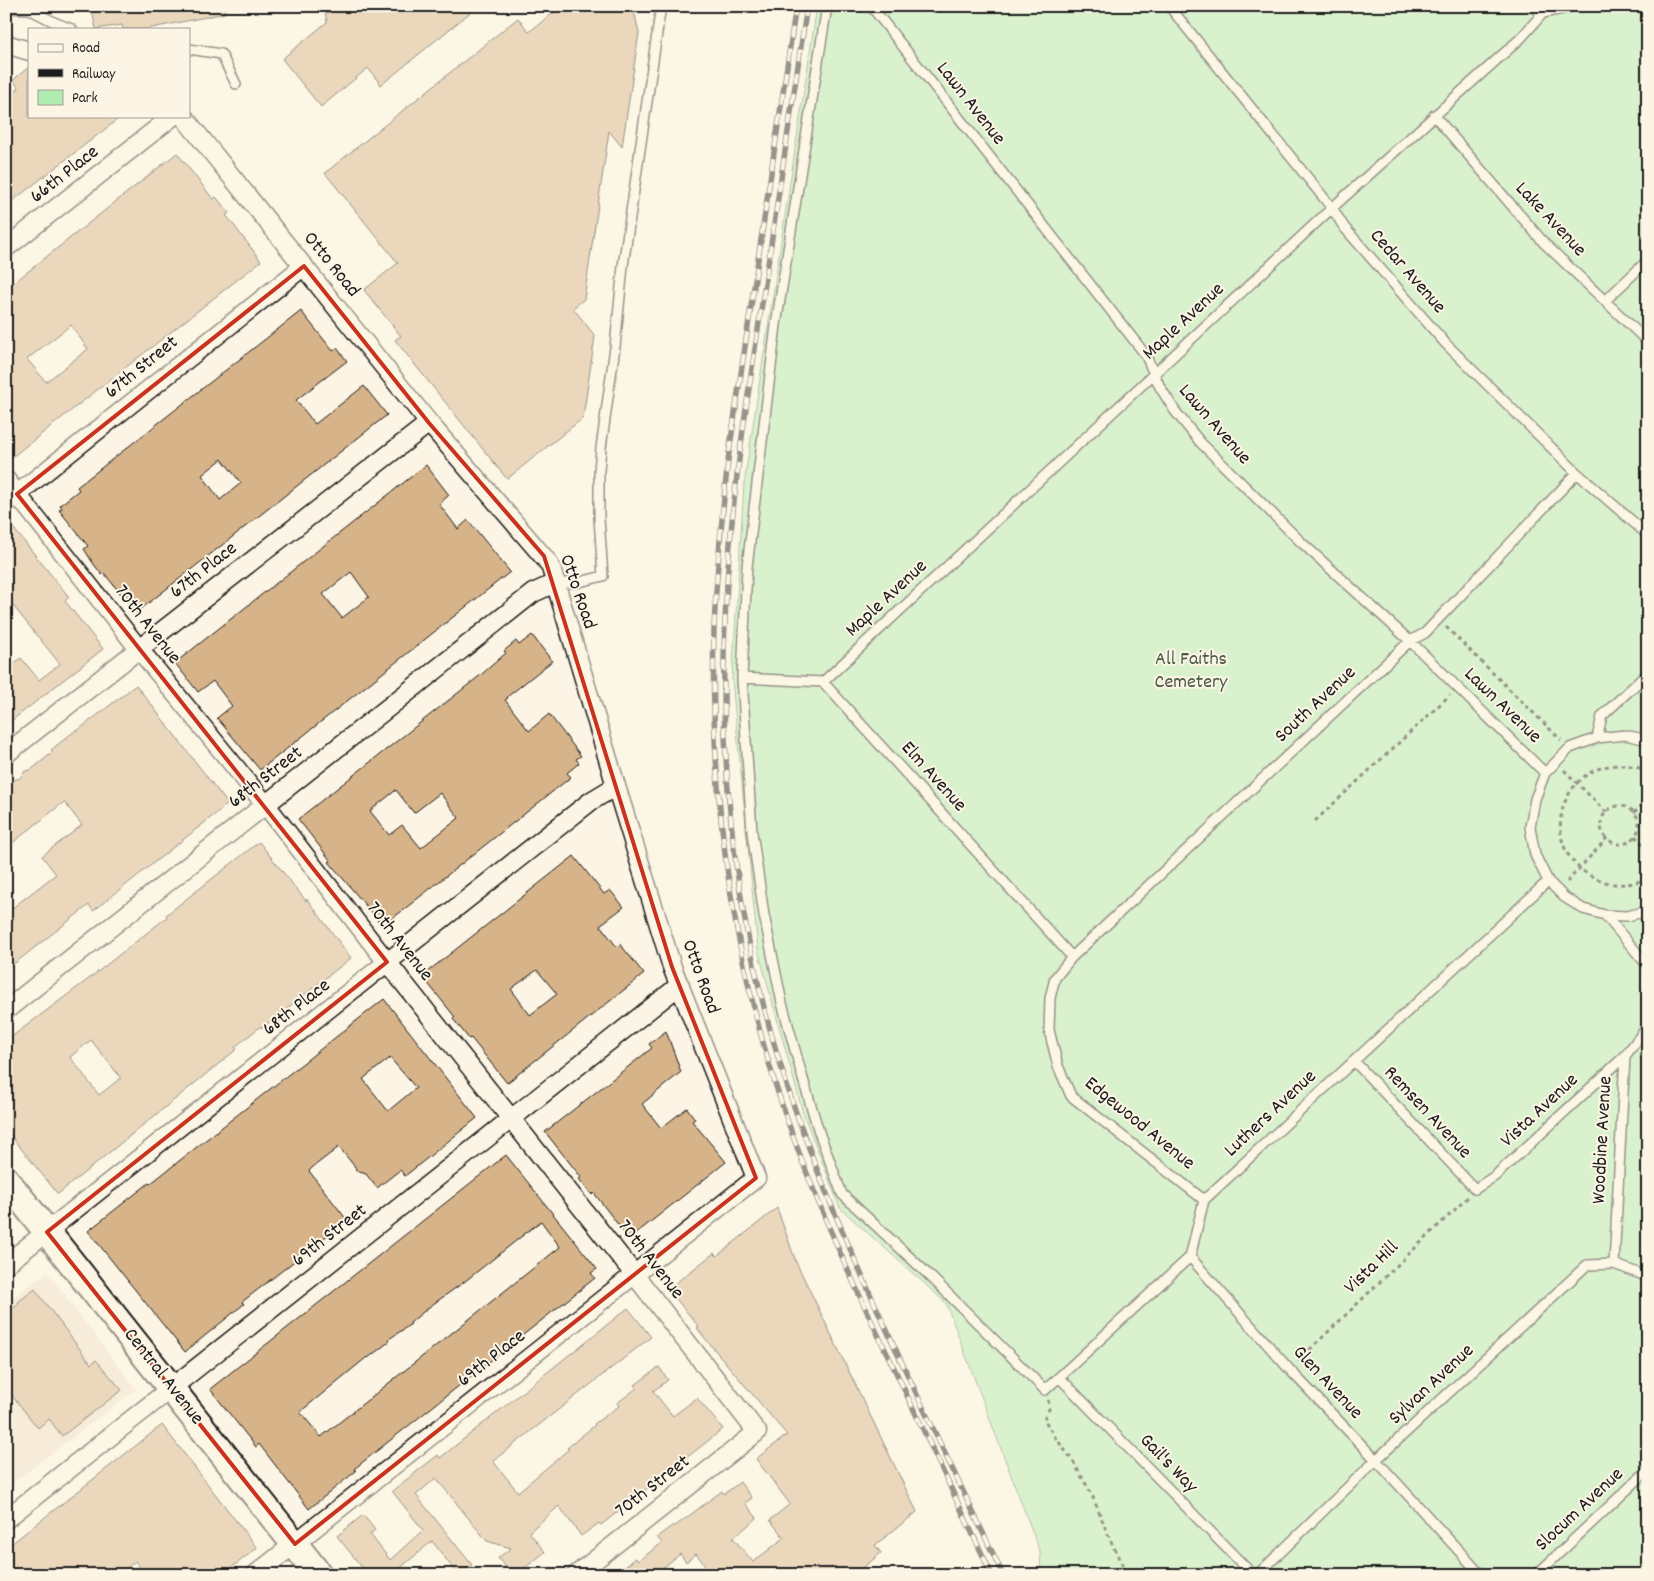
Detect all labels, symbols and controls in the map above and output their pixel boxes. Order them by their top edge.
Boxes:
legend [28,28,190,118]
text: Road [72,38,100,60]
street label: Lawn Avenue [928,56,1012,152]
text: Railway [72,64,116,86]
text: Park [72,88,98,110]
street label: 66th Place [25,139,106,211]
street label: Lake Avenue [1508,176,1592,264]
street label: Cedar Avenue [1362,224,1452,321]
street label: Otto Road [296,226,366,304]
street label: Maple Avenue [1137,276,1231,367]
street label: 67th Street [99,330,185,406]
street label: Lawn Avenue [1171,378,1257,472]
street label: 67th Place [164,536,244,606]
street label: Otto Road [551,551,603,633]
street label: Maple Avenue [840,553,934,644]
street label: 70th Avenue [107,579,187,671]
park label: All Faiths Cemetery [1155,646,1228,697]
street label: South Avenue [1269,660,1363,750]
street label: Lawn Avenue [1457,662,1547,751]
street label: Elm Avenue [894,735,973,819]
street label: 68th Street [223,740,309,816]
street label: 70th Avenue [359,896,439,988]
street label: Otto Road [674,936,726,1018]
street label: 68th Place [257,973,337,1043]
street label: Remsen Avenue [1377,1060,1478,1166]
street label: Luthers Avenue [1219,1064,1324,1164]
street label: Vista Avenue [1495,1067,1585,1155]
street label: Edgewood Avenue [1078,1071,1201,1178]
street label: Woodbine Avenue [1586,1075,1620,1205]
street label: 69th Street [286,1198,374,1274]
street label: 70th Avenue [610,1214,690,1306]
street label: Vista Hill [1338,1235,1406,1301]
street label: Central Avenue [116,1323,210,1432]
street label: 69th Place [452,1323,532,1395]
street label: Sylvan Avenue [1383,1338,1481,1432]
street label: Glen Avenue [1285,1340,1369,1426]
street label: Gail's Way [1132,1428,1204,1501]
street label: 70th Street [610,1449,696,1525]
street label: Slocum Avenue [1529,1461,1631,1558]

